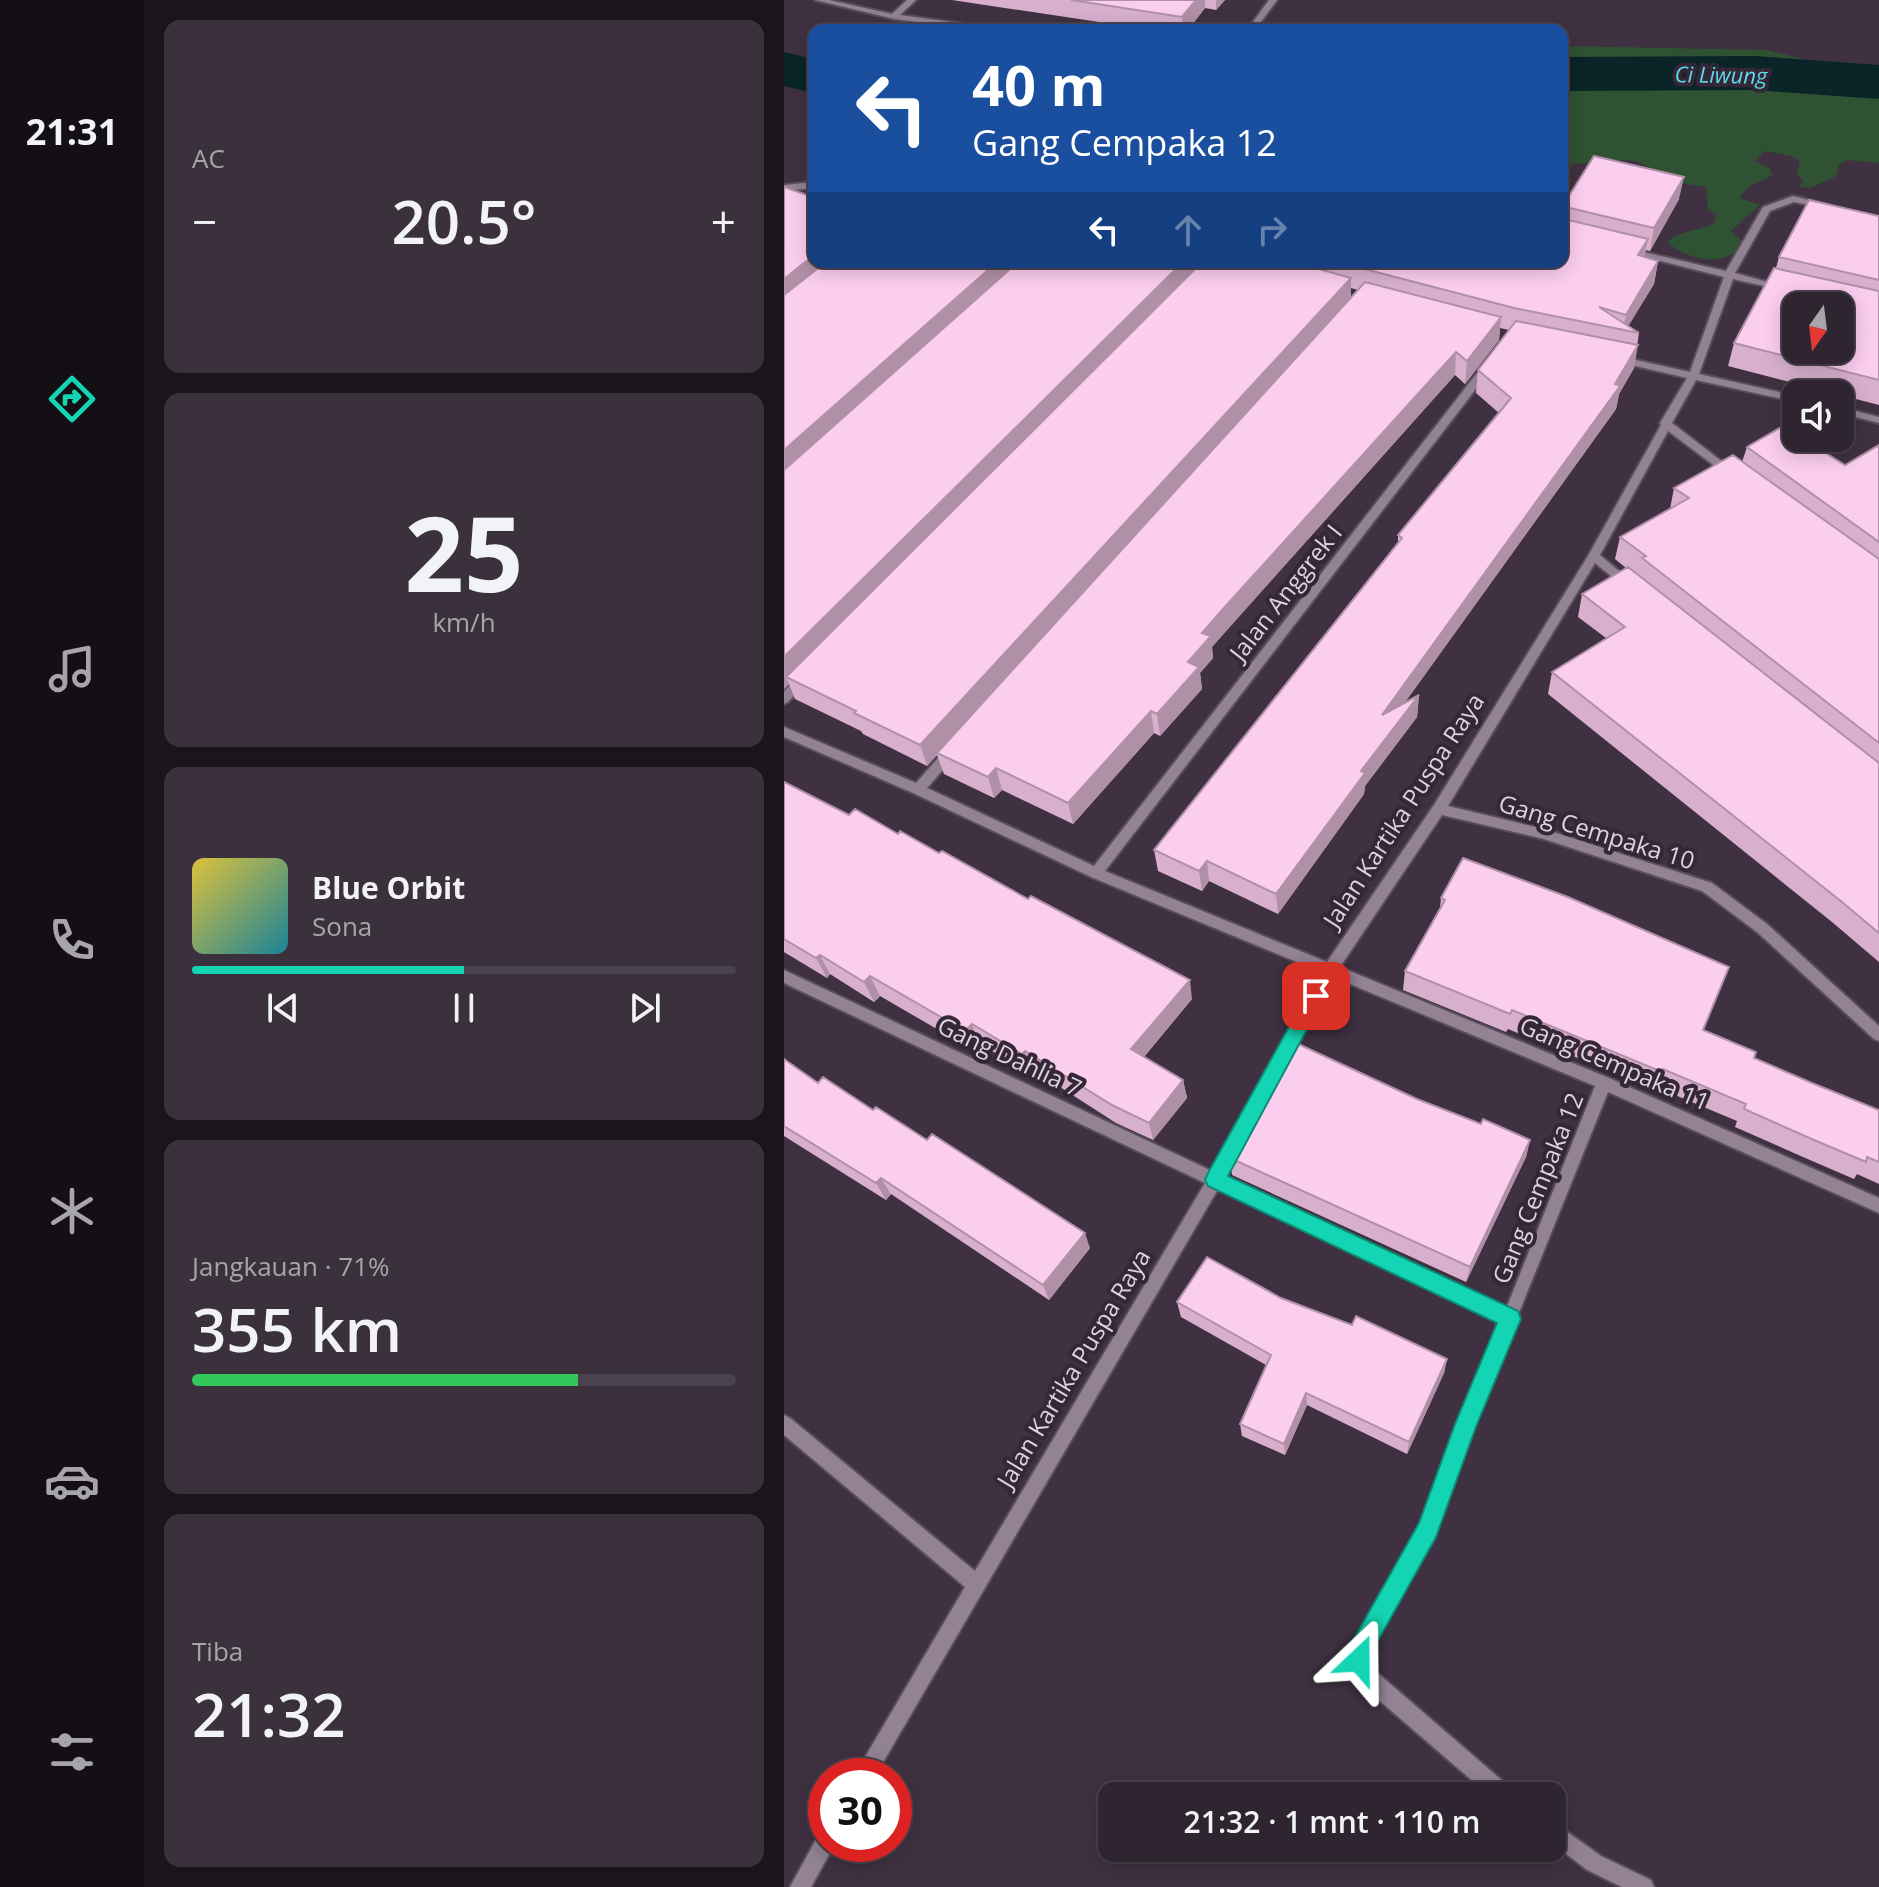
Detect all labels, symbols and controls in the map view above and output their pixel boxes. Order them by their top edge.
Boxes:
text: 40 m [972,46,1106,122]
icon: left [840,56,944,160]
water label: Ci Liwung [1674,58,1769,90]
text: 21:31 [26,107,118,156]
text: Gang Cempaka 12 [972,118,1277,167]
text: AC [192,140,225,176]
text: 20.5° [391,180,537,262]
text: − [192,191,217,251]
text: + [711,191,736,251]
icon: left [1082,208,1126,252]
icon: ahead [1166,208,1210,252]
icon: right [1250,208,1294,252]
north arrow [1782,292,1854,364]
map controls [1782,292,1854,452]
icon: directions [44,371,100,427]
button: sound [1782,380,1854,452]
text: 25 [405,481,523,622]
street label: Jalan Anggrek I [1220,517,1349,669]
text: km/h [432,604,496,640]
icon: music [44,641,100,697]
street label: Jalan Kartika Puspa Raya [1314,686,1491,935]
street label: Gang Cempaka 10 [1495,786,1699,876]
text: Blue Orbit [312,867,465,908]
text: Sona [312,908,372,944]
icon: phone [44,912,100,968]
pin [1282,962,1350,1030]
icon: arrive [1294,974,1338,1018]
icon: previous [261,986,305,1030]
icon: pause [442,986,486,1030]
icon: next [623,986,667,1030]
street label: Gang Dahlia 7 [932,1008,1088,1104]
street label: Gang Cempaka 11 [1515,1008,1715,1118]
street label: Gang Cempaka 12 [1484,1088,1590,1288]
icon: climate [44,1183,100,1239]
street label: Jalan Kartika Puspa Raya [987,1242,1157,1495]
text: Jangkauan · 71% [192,1248,390,1284]
text: 355 km [192,1288,402,1370]
icon: car [44,1453,100,1509]
position arrow [1317,1618,1401,1702]
text: Tiba [192,1633,243,1669]
text: 21:32 [192,1673,346,1755]
icon: filters [44,1724,100,1780]
speed limit sign: 30 [808,1758,912,1862]
text: 21:32 · 1 mnt · 110 m [1184,1801,1480,1842]

